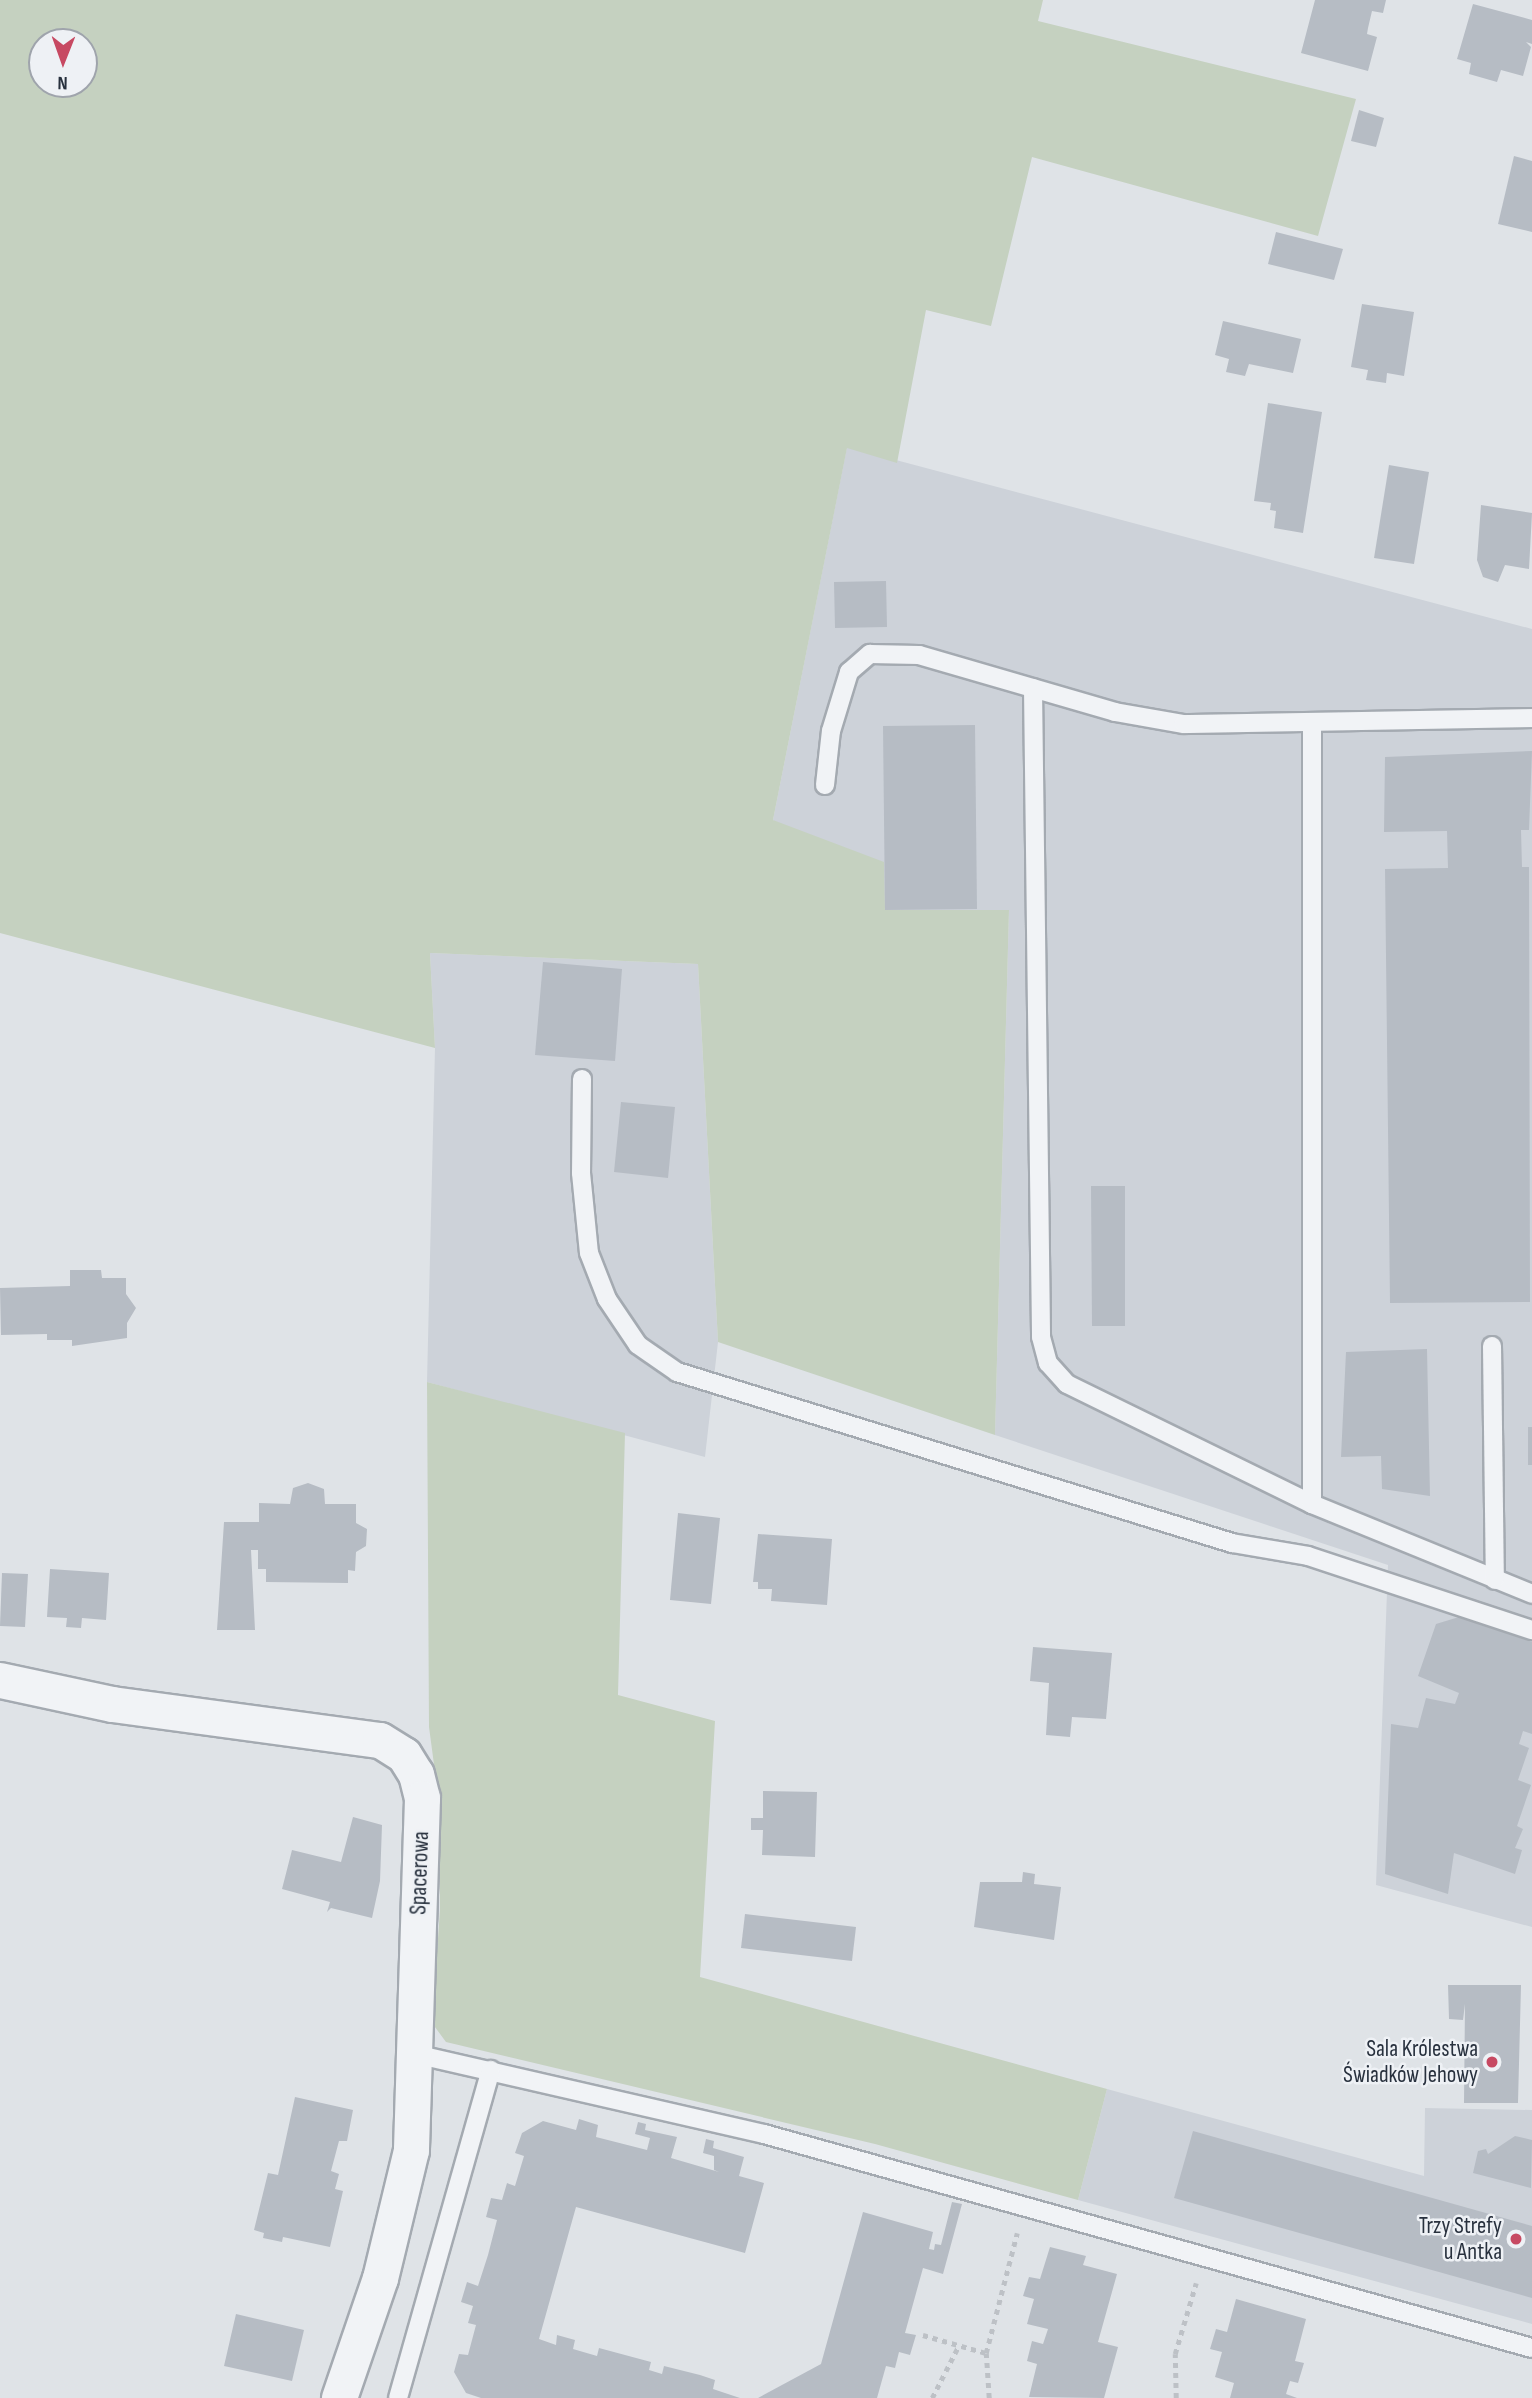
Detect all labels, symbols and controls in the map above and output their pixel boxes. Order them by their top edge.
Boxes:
north arrow [28,28,98,98]
text: N [57,71,68,94]
street label: Spacerowa [405,1831,435,1915]
place label: Sala Królestwa Świadków Jehowy [1343,2035,1478,2089]
marker: Sala Królestwa Świadków Jehowy [1484,2054,1500,2070]
place label: Trzy Strefy u Antka [1419,2212,1502,2266]
marker: Trzy Strefy u Antka [1508,2231,1524,2247]

